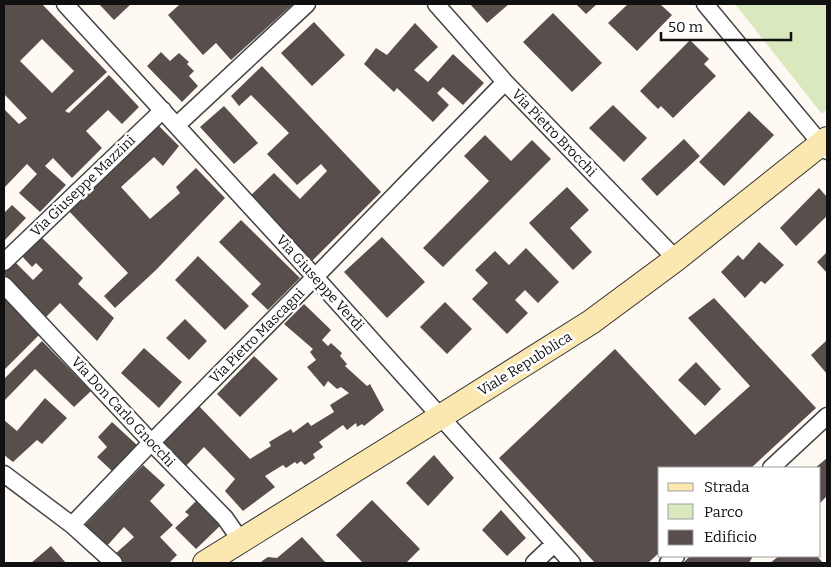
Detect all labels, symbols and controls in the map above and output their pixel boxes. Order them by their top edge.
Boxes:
scale bar [661,10,791,42]
text: 50 m [668,18,704,36]
street label: Via Pietro Brocchi [508,86,600,180]
street label: Via Giuseppe Mazzini [27,132,139,240]
street label: Via Giuseppe Verdi [273,232,367,334]
street label: Via Pietro Mascagni [206,285,308,387]
street label: Viale Repubblica [475,328,576,400]
street label: Via Don Carlo Gnocchi [68,353,178,471]
legend [658,467,821,557]
text: Strada [704,478,750,496]
text: Parco [704,503,743,521]
text: Edificio [704,528,757,546]

